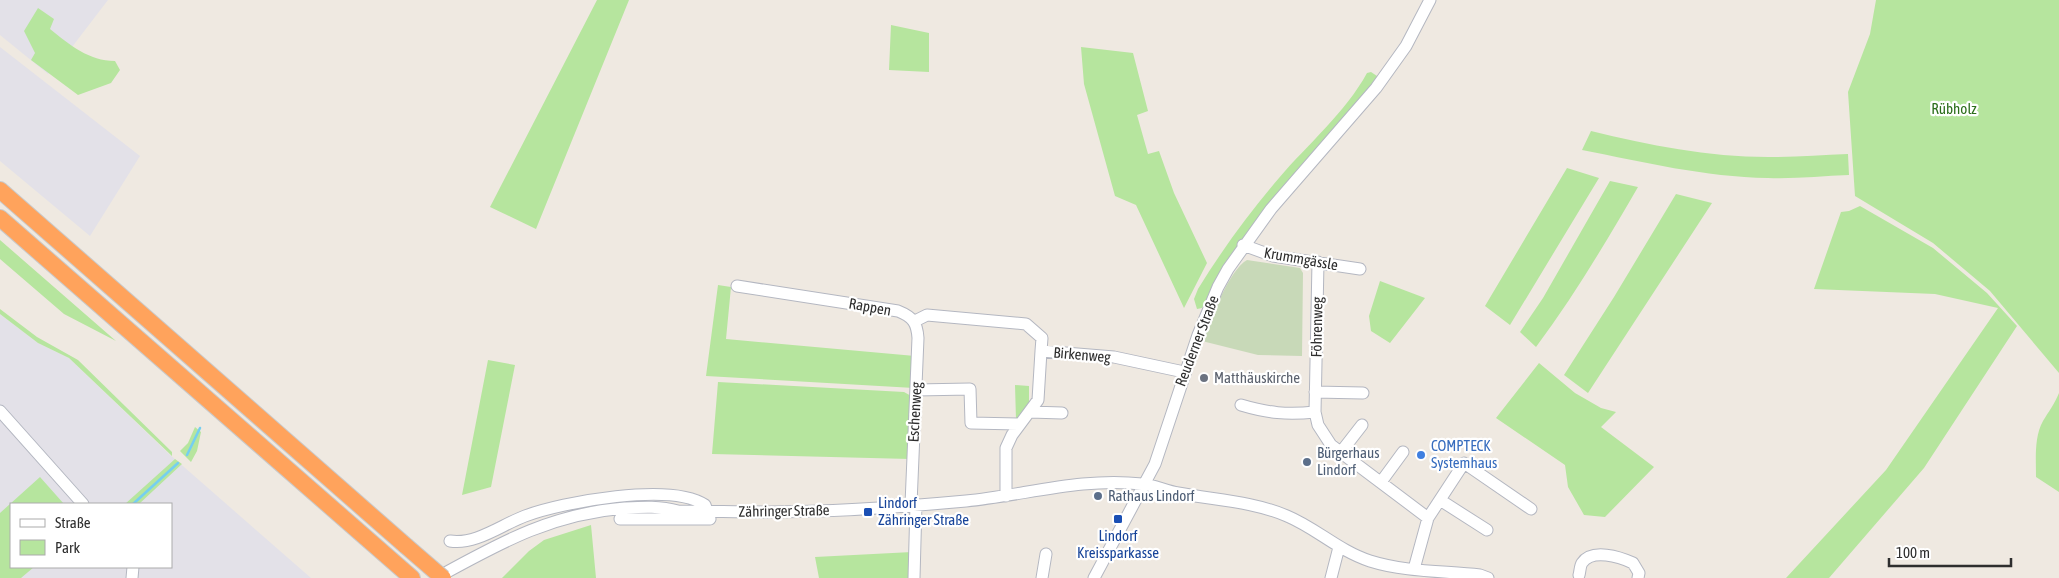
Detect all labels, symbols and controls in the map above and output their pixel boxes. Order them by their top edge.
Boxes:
park label: Rübholz [1931,100,1977,117]
street label: Krummgässle [1263,244,1340,273]
street label: Reuderner Straße [1171,293,1222,389]
street label: Rappen [848,294,893,319]
street label: Föhrenweg [1307,296,1326,357]
street label: Birkenweg [1053,344,1112,366]
place label: Matthäuskirche [1214,369,1300,386]
marker: Matthäuskirche [1198,372,1210,384]
street label: Eschenweg [904,381,925,443]
place label: COMPTECK Systemhaus [1431,437,1497,471]
place label: Bürgerhaus Lindorf [1317,444,1380,478]
marker: COMPTECK Systemhaus [1415,449,1427,461]
marker: Bürgerhaus Lindorf [1301,456,1313,468]
place label: Rathaus Lindorf [1108,487,1195,504]
marker: Rathaus Lindorf [1092,490,1104,502]
place label: Lindorf Zähringer Straße [878,494,969,528]
street label: Zähringer Straße [738,501,830,520]
legend [10,503,172,568]
marker: Lindorf Zähringer Straße [862,506,874,518]
marker: Lindorf Kreissparkasse [1112,513,1124,525]
text: Straße [55,514,91,531]
place label: Lindorf Kreissparkasse [1077,527,1159,561]
scale bar [1889,536,2012,568]
text: Park [55,539,80,556]
text: 100 m [1896,544,1930,561]

